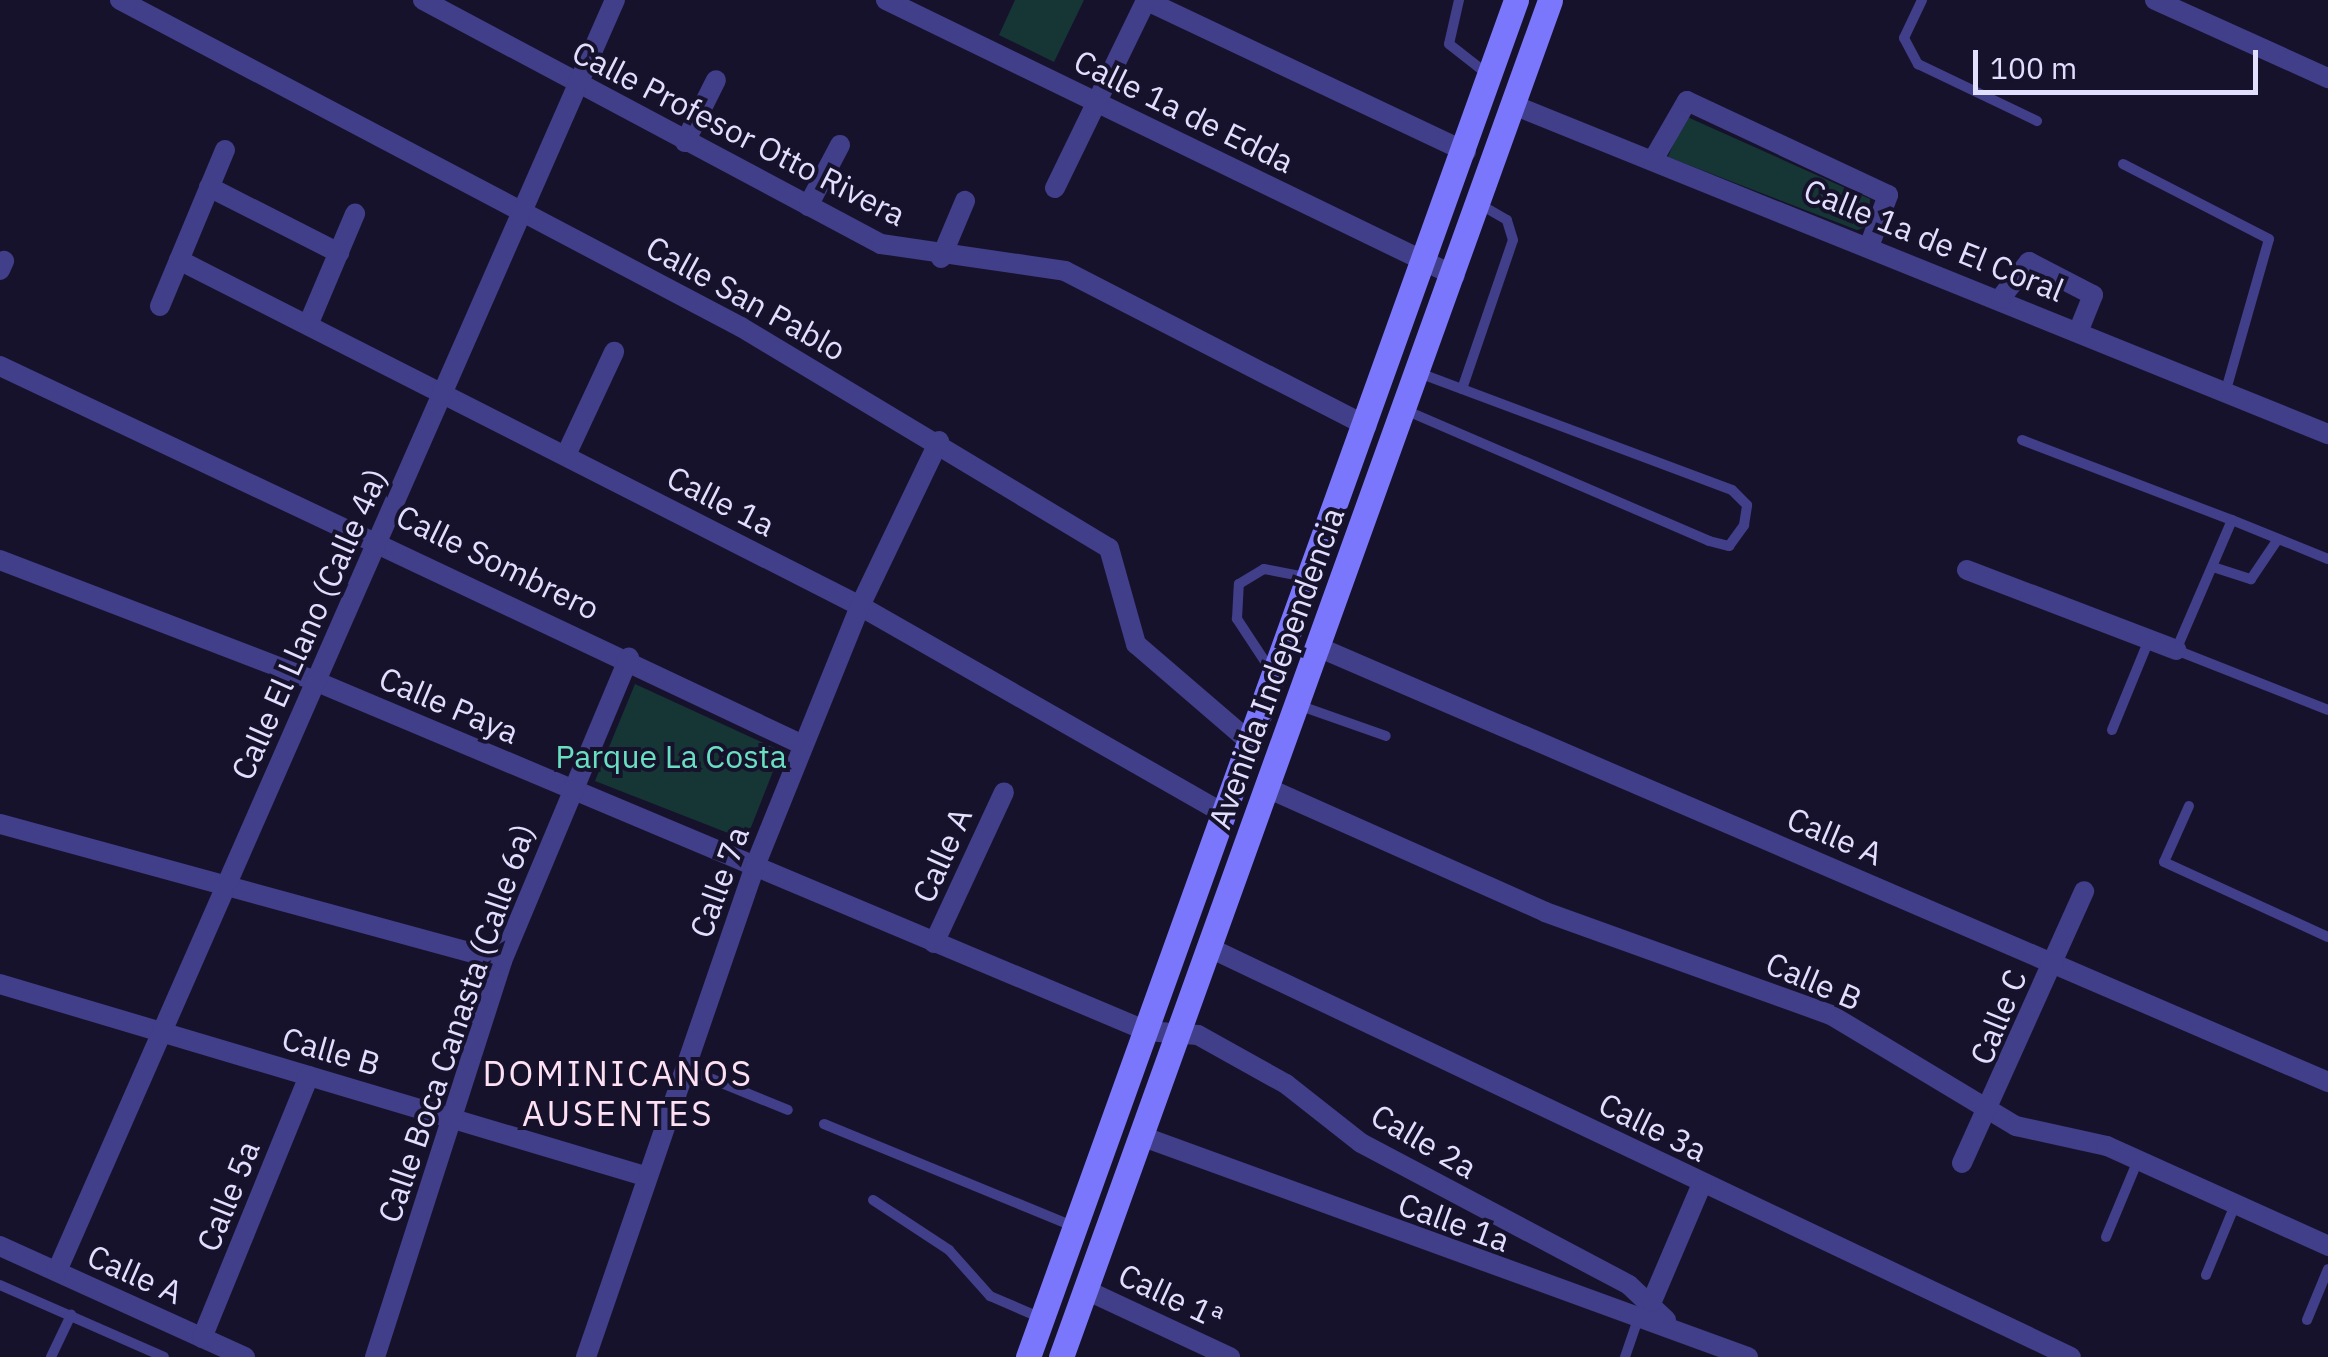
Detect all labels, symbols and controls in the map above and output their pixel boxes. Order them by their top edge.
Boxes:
scale bar [1978,30,2263,92]
street label: Calle Profesor Otto Rivera [566,32,912,234]
street label: Calle 1a de Edda [1068,41,1300,181]
text: 100 m [1990,48,2077,87]
street label: Calle 1a de El Coral [1798,170,2070,310]
street label: Calle San Pablo [640,227,852,369]
street label: Calle 1a [661,458,781,544]
street label: Calle El Llano (Calle 4a) [223,462,395,786]
street label: Calle Sombrero [390,496,606,628]
street label: Avenida Independencia [1200,502,1352,834]
street label: Calle Paya [373,658,525,752]
park label: Parque La Costa [555,737,787,775]
street label: Calle A [1782,799,1888,873]
street label: Calle A [904,802,980,908]
street label: Calle Boca Canasta (Calle 6a) [370,818,542,1228]
street label: Calle 7a [681,821,757,943]
street label: Calle B [1760,944,1868,1018]
street label: Calle C [1962,964,2034,1070]
street label: Calle B [278,1019,384,1083]
district label: DOMINICANOS AUSENTES [483,1052,753,1134]
street label: Calle 3a [1593,1084,1713,1170]
street label: Calle 2a [1364,1095,1484,1187]
street label: Calle 5a [189,1135,267,1257]
street label: Calle 1a [1393,1184,1515,1260]
street label: Calle A [82,1236,188,1312]
street label: Calle 1ª [1112,1255,1230,1337]

